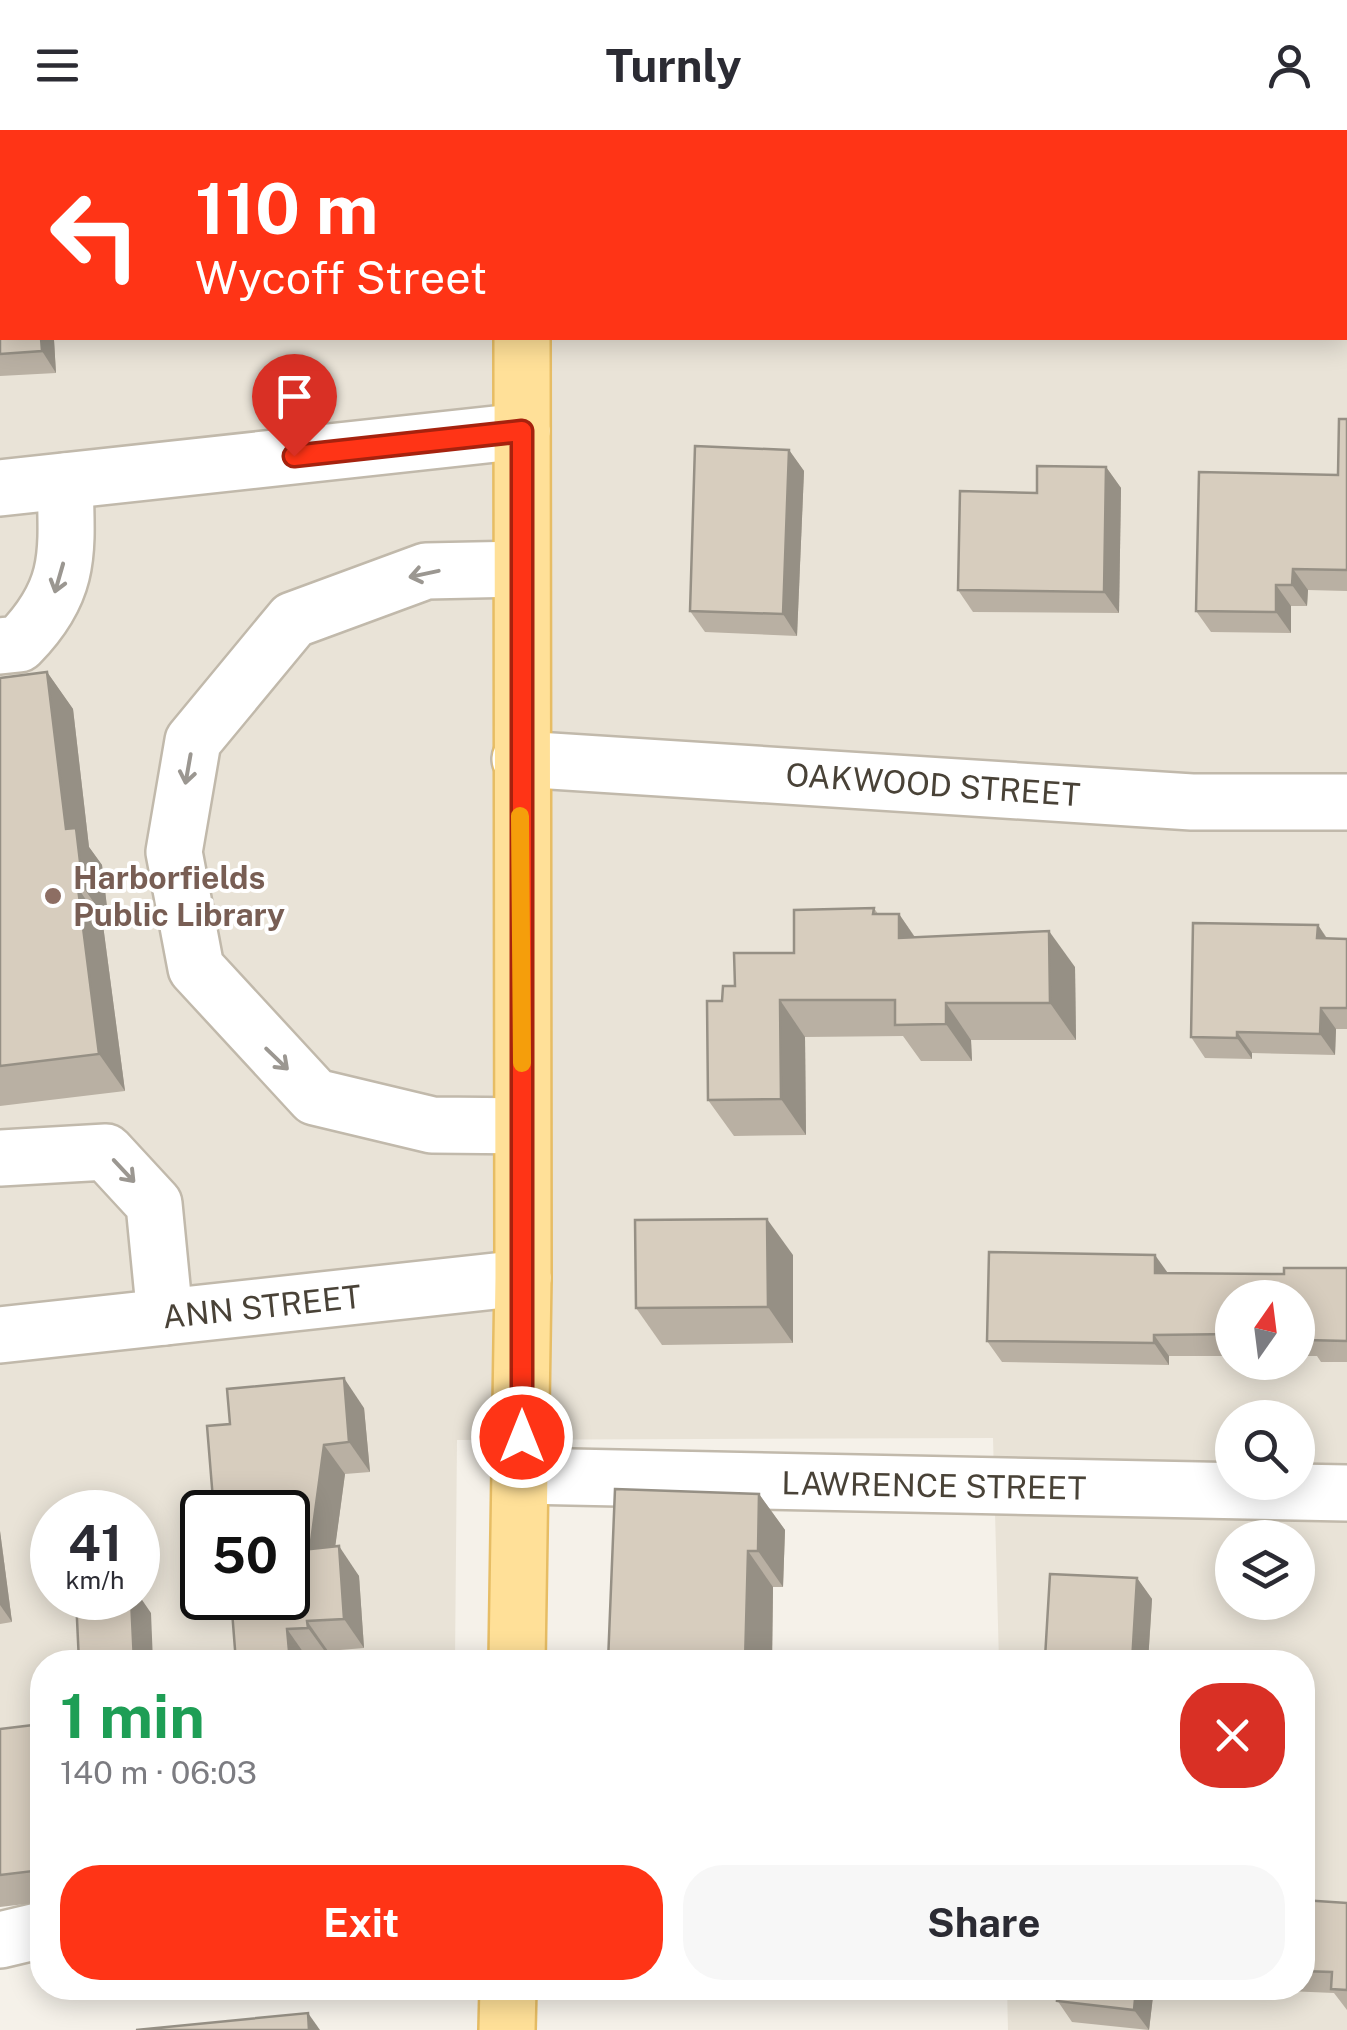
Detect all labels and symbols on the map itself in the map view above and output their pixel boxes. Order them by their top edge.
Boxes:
pin [252,354,337,457]
one-way arrow [49,561,68,593]
one-way arrow [409,566,441,585]
one-way arrow [178,752,197,784]
street label: OAKWOOD STREET [785,756,1082,813]
place label: Harborfields Public Library [73,859,285,933]
marker: Harborfields Public Library [42,885,64,907]
one-way arrow [264,1047,288,1071]
one-way arrow [112,1158,135,1183]
street label: ANN STREET [161,1278,363,1335]
north arrow [1215,1280,1315,1380]
position arrow [470,1385,574,1489]
street label: LAWRENCE STREET [781,1464,1087,1507]
speed limit sign: 50 [180,1490,310,1620]

